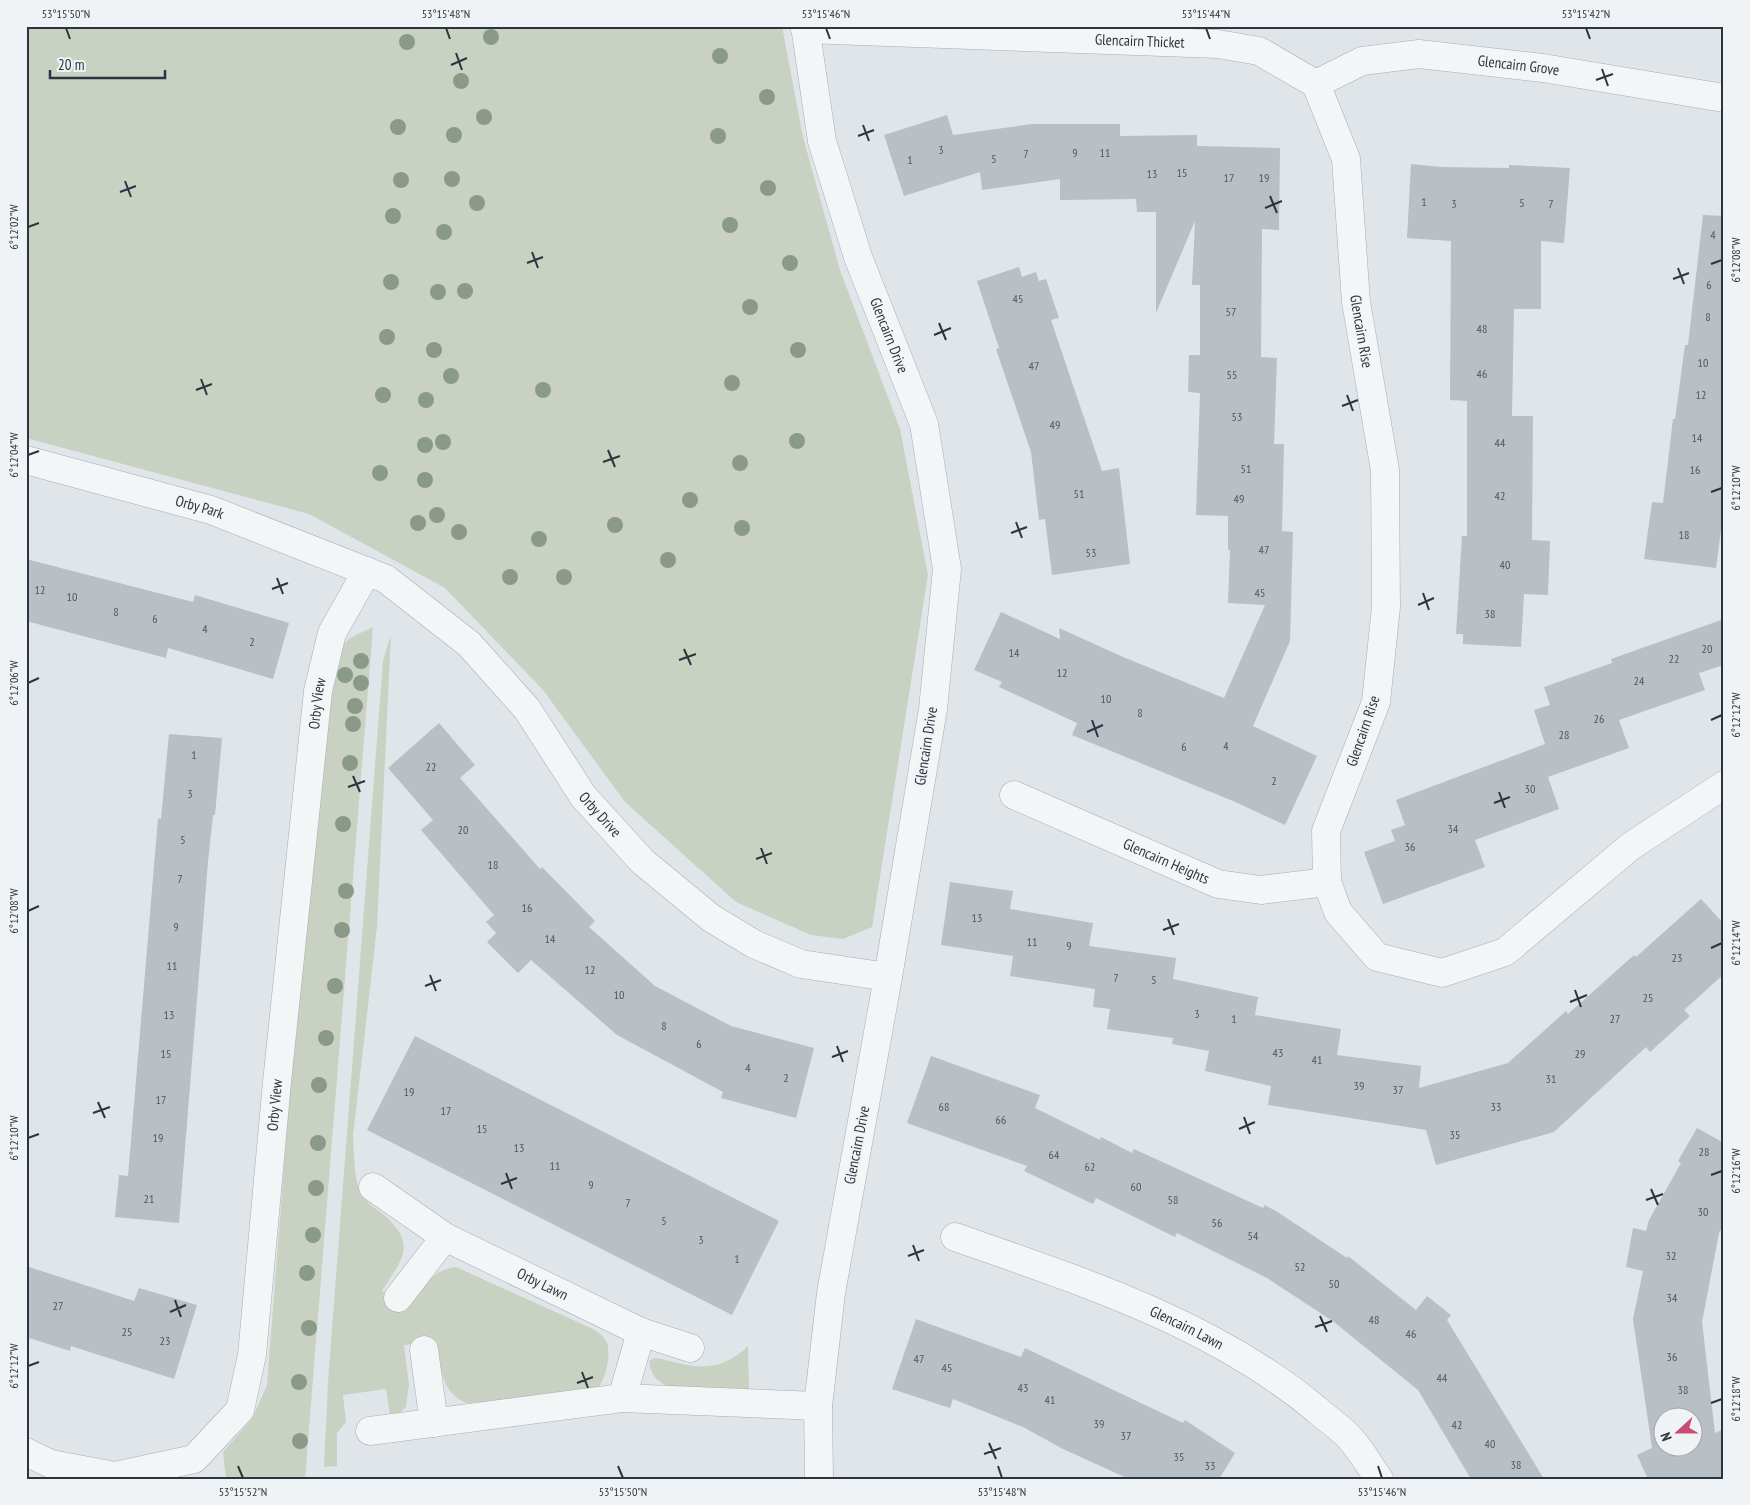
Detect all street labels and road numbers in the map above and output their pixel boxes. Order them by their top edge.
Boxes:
street label: Glencairn Thicket [1095,30,1185,52]
street label: Glencairn Grove [1477,51,1561,80]
street label: Glencairn Rise [1347,294,1377,369]
street label: Glencairn Drive [866,295,913,376]
street label: Orby Park [174,491,227,523]
street label: Orby View [304,675,330,730]
street label: Glencairn Rise [1342,693,1384,769]
street label: Glencairn Drive [910,705,941,787]
street label: Orby Drive [575,788,626,841]
street label: Glencairn Heights [1120,834,1212,888]
street label: Orby View [263,1078,286,1132]
street label: Glencairn Drive [840,1104,873,1186]
street label: Orby Lawn [514,1263,571,1304]
street label: Glencairn Lawn [1147,1301,1227,1354]

